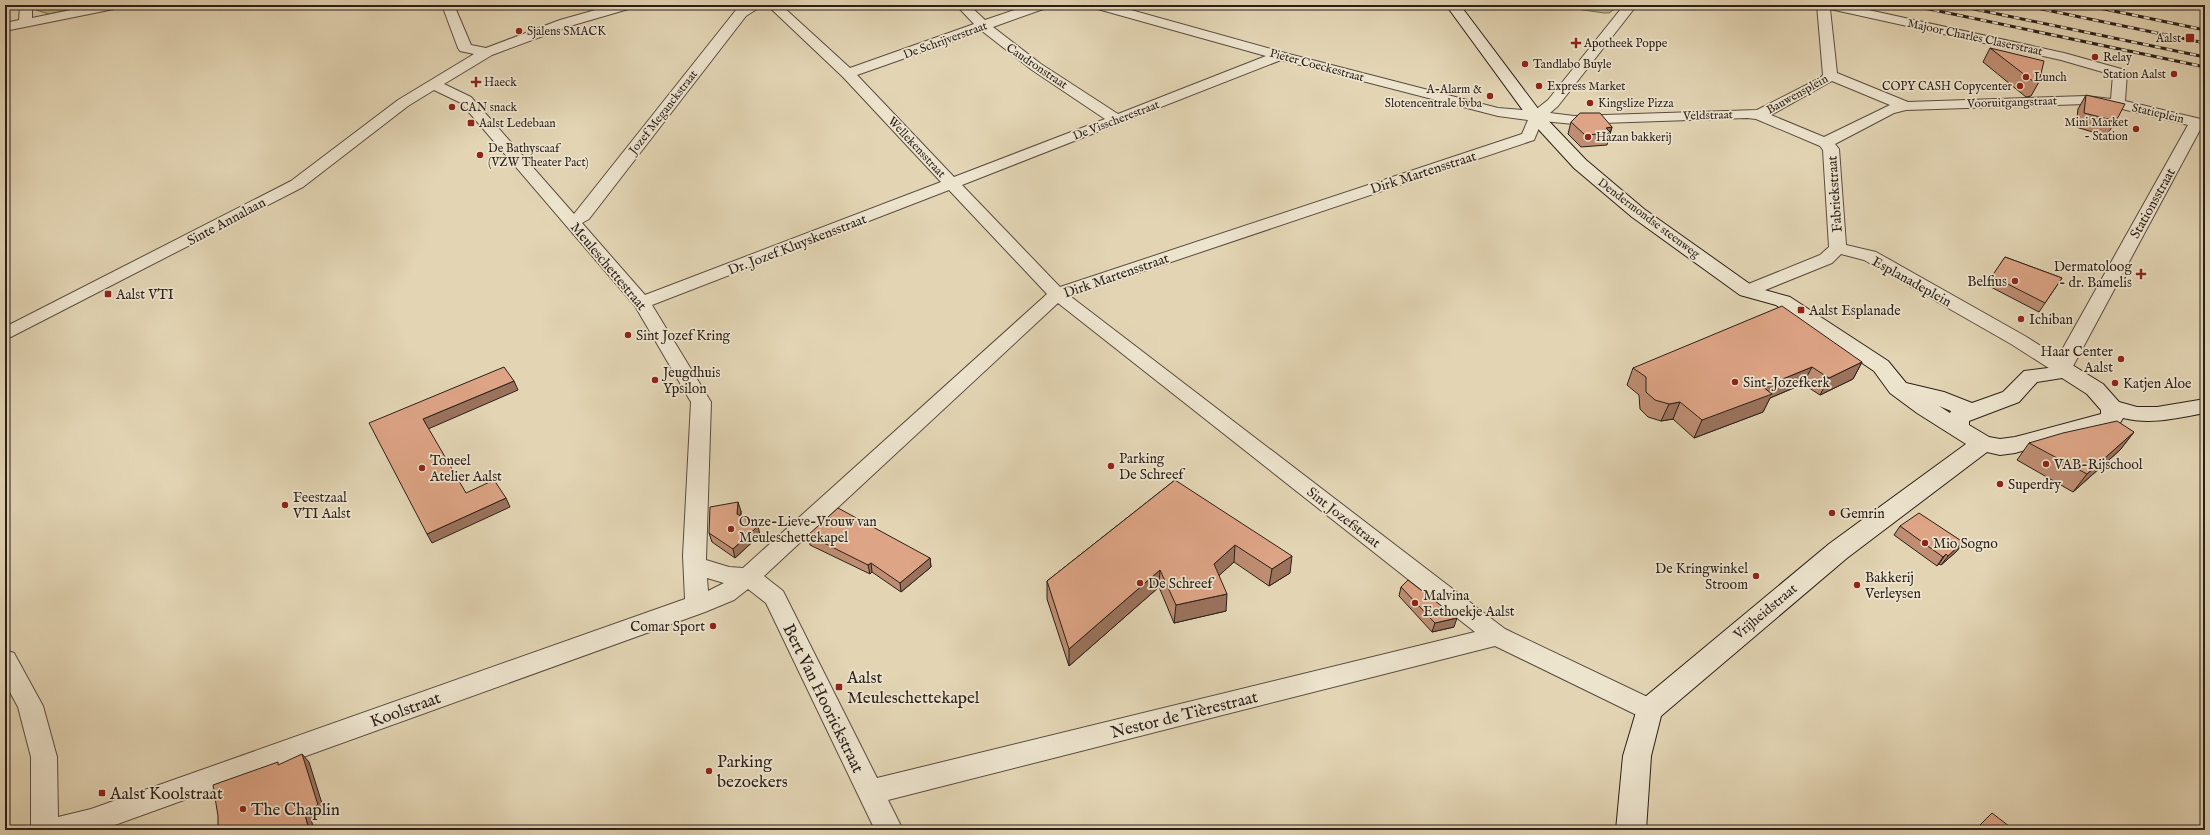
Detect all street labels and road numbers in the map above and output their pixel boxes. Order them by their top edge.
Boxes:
street label: Majoor Charles Claserstraat [1906,16,2044,59]
street label: De Schrijverstraat [901,18,989,63]
street label: Caudronstraat [1003,40,1070,92]
street label: Pieter Coeckestraat [1268,46,1366,85]
street label: Jozef Meganckstraat [625,67,702,160]
street label: Bauwensplein [1764,71,1832,118]
street label: Vooruitgangstraat [1966,93,2057,112]
street label: De Visscherestraat [1071,97,1162,144]
street label: Statieplein [2130,100,2186,128]
street label: Veldstraat [1682,107,1733,124]
street label: Wellekensstraat [885,114,949,181]
street label: Dirk Martensstraat [1368,147,1479,199]
street label: Fabriekstraat [1823,155,1847,233]
street label: Stationsstraat [2126,165,2180,242]
street label: Dendermondse steenweg [1595,175,1703,262]
street label: Sinte Annalaan [184,193,269,250]
street label: Dr. Jozef Kluyskensstraat [725,210,869,280]
street label: Meuleschettestraat [566,219,650,315]
street label: Dirk Martensstraat [1061,249,1172,302]
street label: Esplanadeplein [1869,253,1955,311]
street label: Sint Jozefstraat [1303,483,1384,552]
street label: Vrijheidstraat [1729,580,1801,644]
street label: Bert Van Hoorickstraat [777,621,868,777]
street label: Nestor de Tièrestraat [1109,687,1260,744]
street label: Koolstraat [367,688,444,733]

